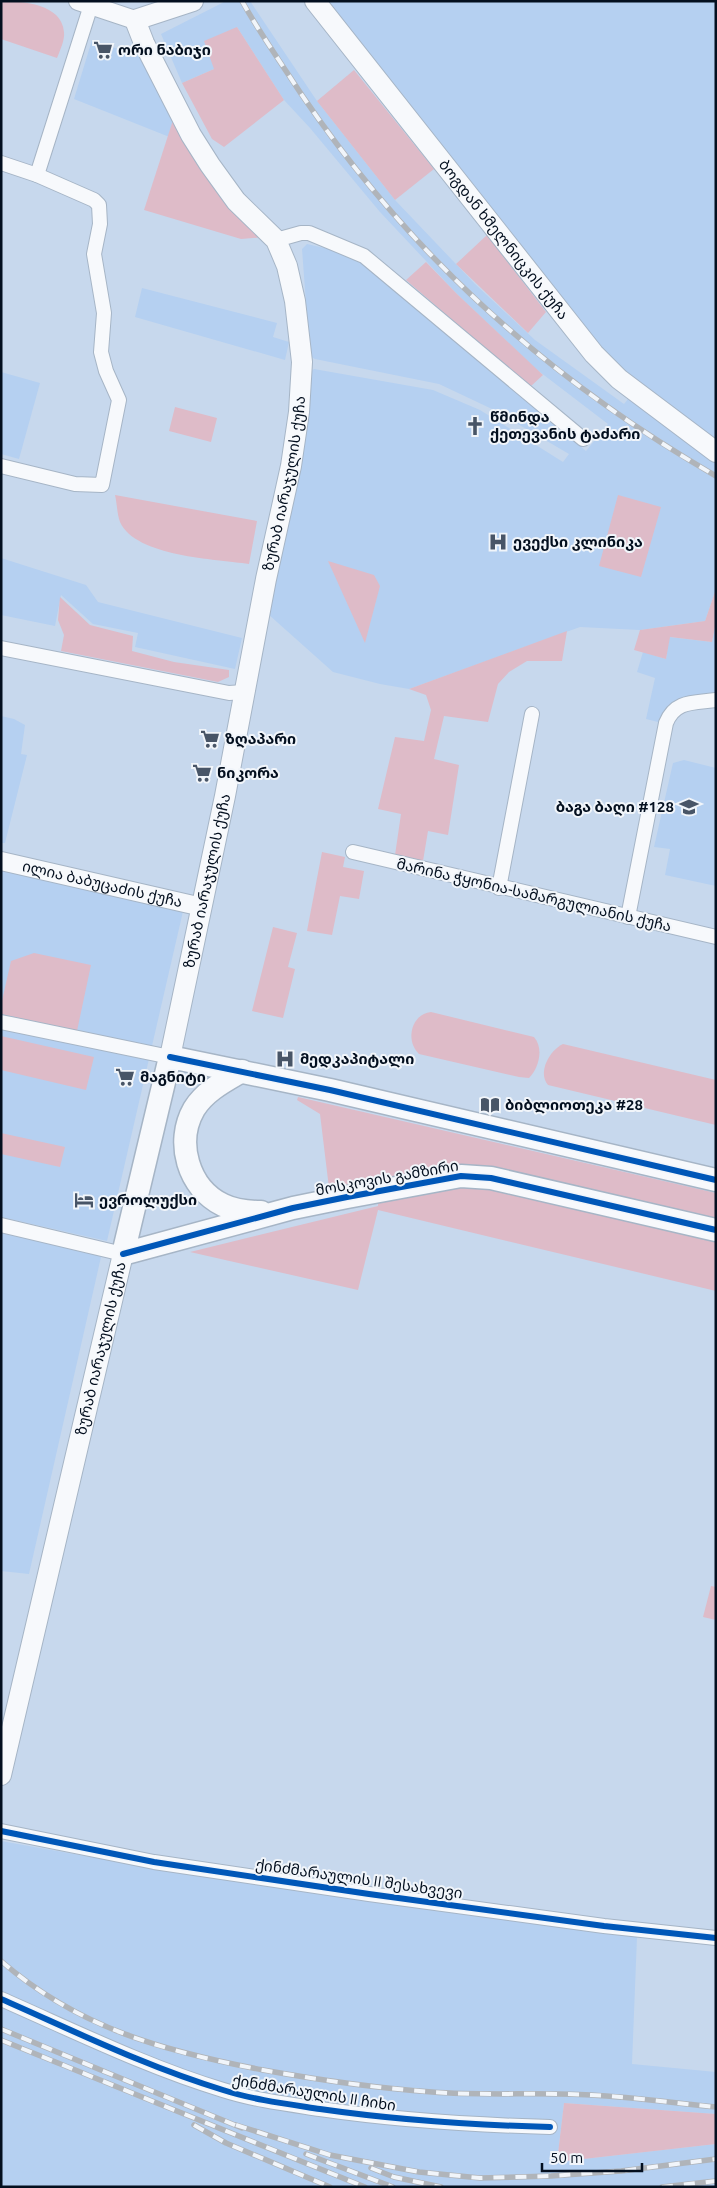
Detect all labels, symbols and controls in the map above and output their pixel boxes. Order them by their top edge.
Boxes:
supermarket icon: ორი ნაბიჯი [92,39,114,61]
place label: ორი ნაბიჯი [118,41,211,59]
street label: ბოგდან ხმელნიცკის ქუჩა [436,156,572,322]
street label: ზურაბ იარაჯულის ქუჩა [259,395,308,572]
place label: წმინდა ქეთევანის ტაძარი [490,408,640,443]
church icon: წმინდა ქეთევანის ტაძარი [464,415,486,437]
hospital icon: ევექსი კლინიკა [487,531,509,553]
place label: ევექსი კლინიკა [513,533,643,551]
supermarket icon: ზღაპარი [199,728,221,750]
place label: ზღაპარი [225,730,296,748]
supermarket icon: ნიკორა [191,762,213,784]
place label: ნიკორა [217,764,279,782]
street label: ზურაბ იარაჯულის ქუჩა [180,792,233,970]
school or university icon: ბაგა ბაღი #128 [678,796,700,818]
place label: ბაგა ბაღი #128 [556,798,674,816]
street label: მარინა ჭყონია-სამარგულიანის ქუჩა [395,855,673,935]
street label: ილია ბაბუცაძის ქუჩა [21,857,184,910]
hospital icon: მედკაპიტალი [274,1048,296,1070]
place label: მედკაპიტალი [300,1050,414,1068]
supermarket icon: მაგნიტი [114,1066,136,1088]
place label: მაგნიტი [140,1068,206,1086]
library icon: ბიბლიოთეკა #28 [479,1094,501,1116]
place label: ბიბლიოთეკა #28 [505,1096,643,1114]
street label: მოსკოვის გამზირი [314,1157,460,1199]
hotel icon: ევროლუქსი [73,1189,95,1211]
place label: ევროლუქსი [99,1191,197,1209]
street label: ზურაბ იარაჯულის ქუჩა [72,1260,129,1437]
street label: ქინძმარაულის II შესახვევი [254,1856,464,1902]
street label: ქინძმარაულის II ჩიხი [231,2071,397,2115]
scale bar [542,2140,642,2172]
text: 50 m [550,2149,583,2166]

